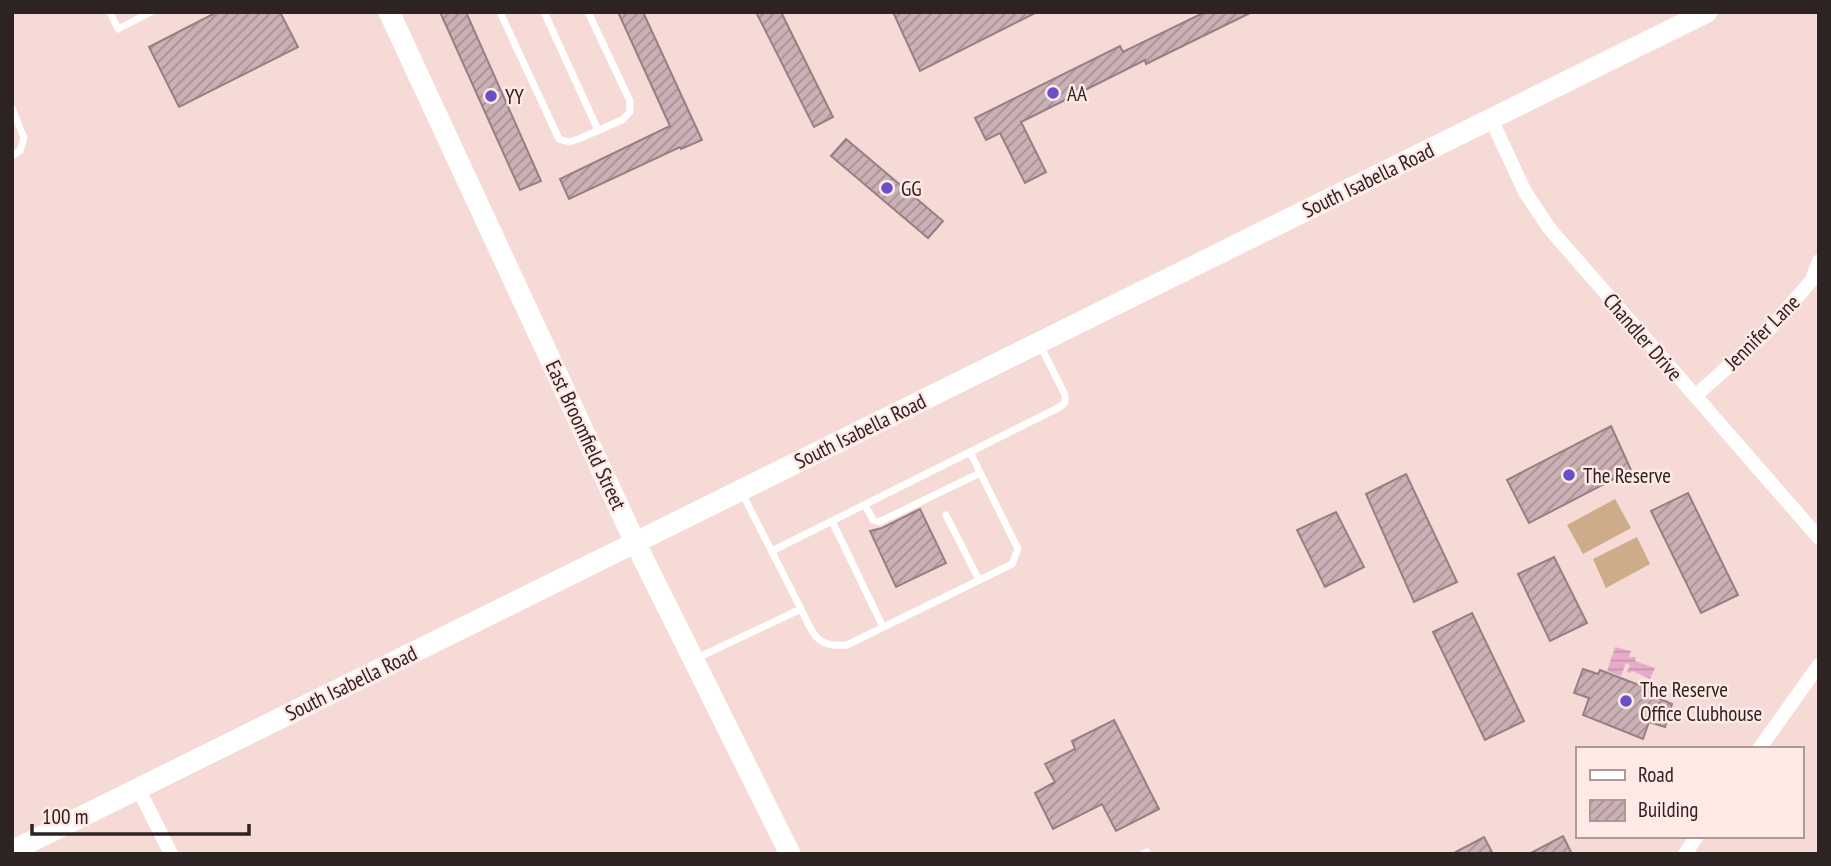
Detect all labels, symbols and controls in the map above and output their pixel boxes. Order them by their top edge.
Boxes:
place label: AA [1067,80,1087,107]
place label: YY [505,83,524,110]
marker: AA [1045,85,1061,101]
marker: YY [483,88,499,104]
street label: South Isabella Road [1298,136,1438,224]
place label: GG [901,175,922,202]
marker: GG [879,180,895,196]
street label: Chandler Drive [1598,288,1688,386]
street label: Jennifer Lane [1718,289,1805,376]
street label: East Broomfield Street [540,356,633,514]
street label: South Isabella Road [790,387,930,475]
place label: The Reserve [1583,462,1671,489]
marker: The Reserve [1561,467,1577,483]
street label: South Isabella Road [281,639,421,727]
place label: The Reserve Office Clubhouse [1640,676,1762,727]
marker: The Reserve Office Clubhouse [1618,693,1634,709]
legend [1576,747,1803,838]
text: Road [1638,761,1674,788]
scale bar [32,792,248,836]
text: Building [1638,796,1698,823]
text: 100 m [42,803,88,830]

